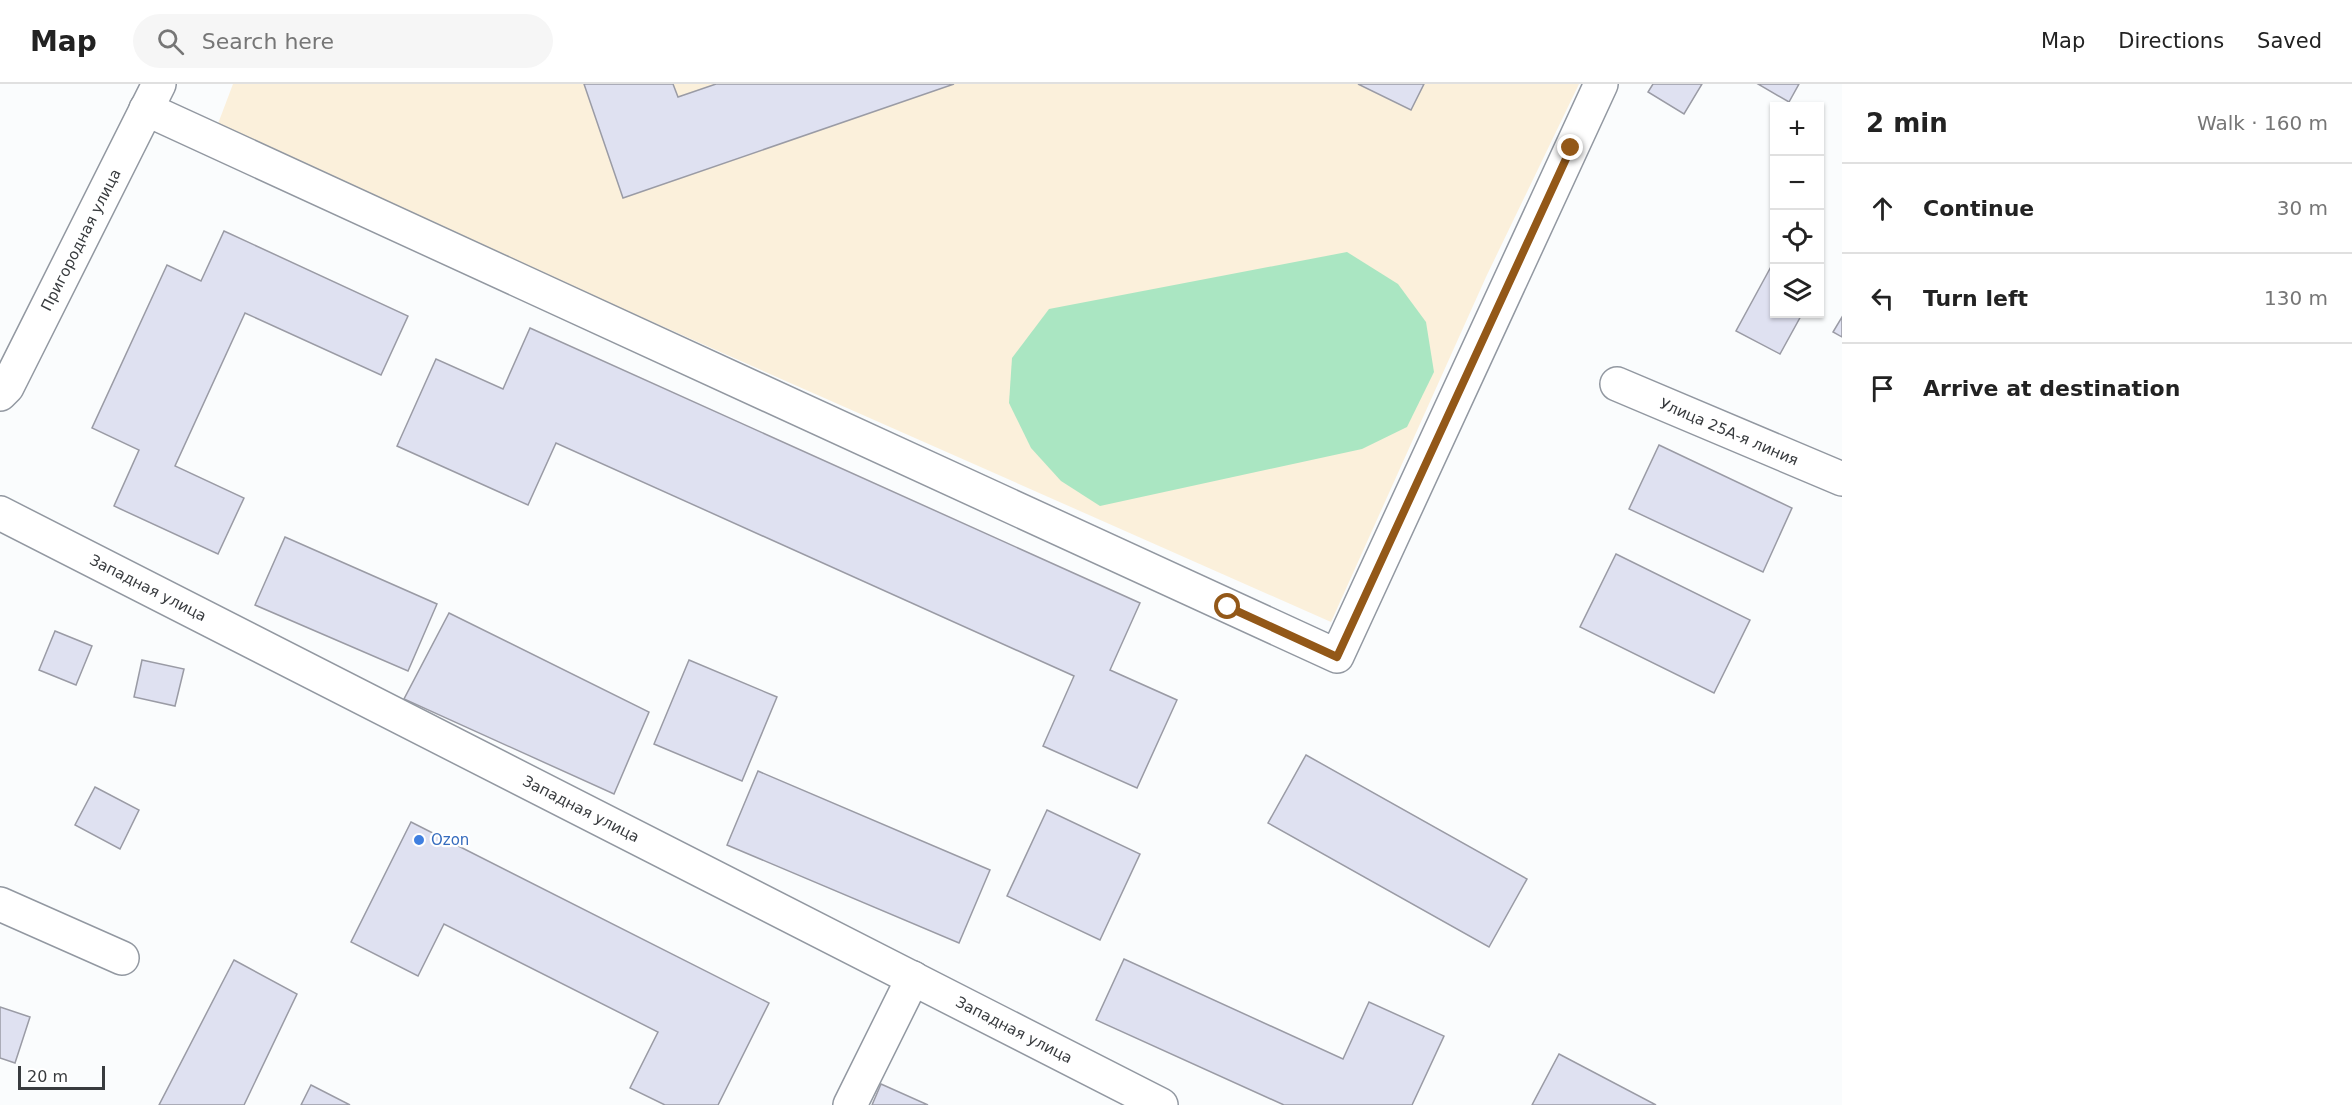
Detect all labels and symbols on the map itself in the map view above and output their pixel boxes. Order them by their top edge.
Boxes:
route end [1557,134,1583,160]
street label: Пригородная улица [37,166,125,314]
street label: Улица 25А-я линия [1657,395,1801,469]
street label: Западная улица [87,551,209,625]
route start [1214,593,1240,619]
street label: Западная улица [520,772,642,846]
place label: Ozon [431,831,469,849]
marker: Ozon [412,833,426,847]
street label: Западная улица [953,993,1075,1067]
scale bar [18,1063,105,1090]

